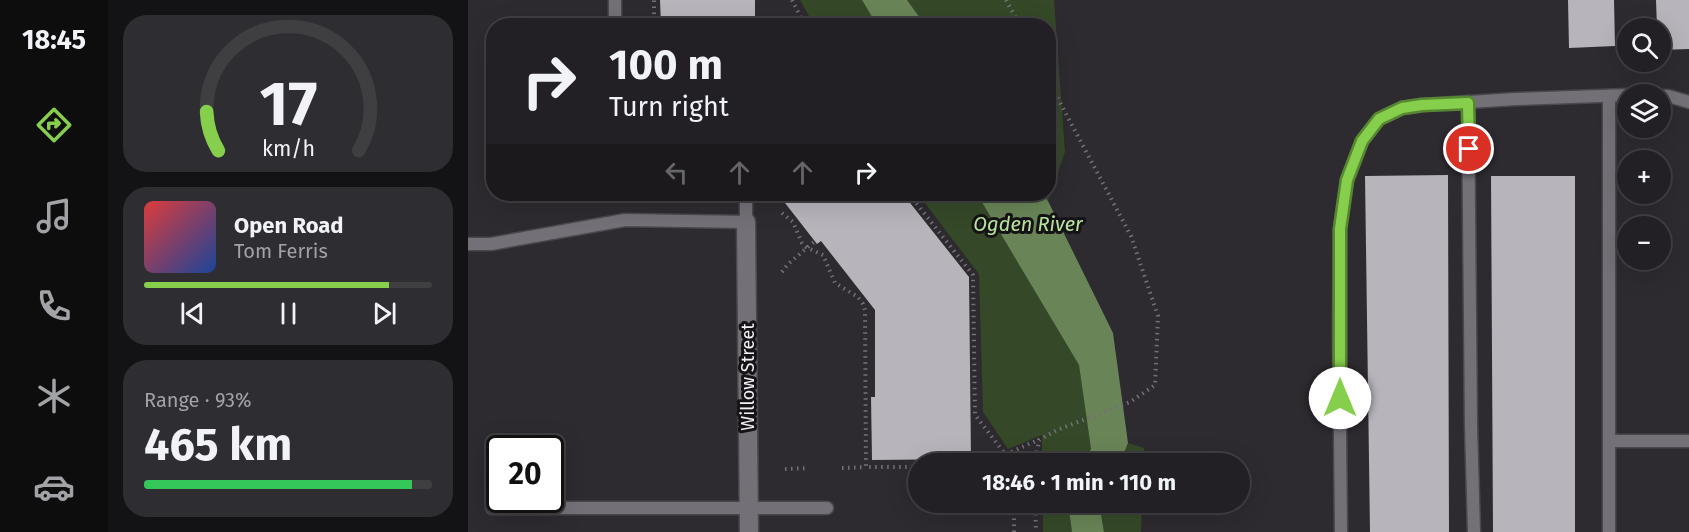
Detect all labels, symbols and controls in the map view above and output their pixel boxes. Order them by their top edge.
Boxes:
map controls [1617,18,1671,270]
button: search [1617,18,1671,72]
text: 18:45 [22,24,86,56]
text: 100 m [609,40,723,90]
icon: right [510,42,588,120]
text: 17 [259,67,317,142]
button: layers [1617,84,1671,138]
text: Turn right [609,91,729,123]
icon: directions [33,104,75,146]
pin [1443,123,1494,174]
icon: arrive [1452,132,1485,165]
text: km/h [261,136,315,162]
button: + [1617,150,1671,204]
icon: left [660,156,693,189]
icon: ahead [723,156,756,189]
icon: ahead [786,156,819,189]
icon: right [849,156,882,189]
icon: music [33,195,75,237]
text: Open Road [234,212,344,239]
water label: Ogden River [973,212,1084,236]
button: − [1617,216,1671,270]
text: Tom Ferris [234,239,328,263]
icon: phone [33,285,75,327]
icon: previous [176,297,209,330]
icon: pause [272,297,305,330]
icon: next [368,297,401,330]
street label: Willow Street [737,323,759,431]
position arrow [1308,366,1372,430]
icon: climate [33,375,75,417]
text: Range · 93% [144,388,251,412]
text: 465 km [144,418,292,472]
speed limit sign: 20 [486,435,564,513]
icon: car [33,466,75,508]
text: 18:46 · 1 min · 110 m [982,469,1176,496]

